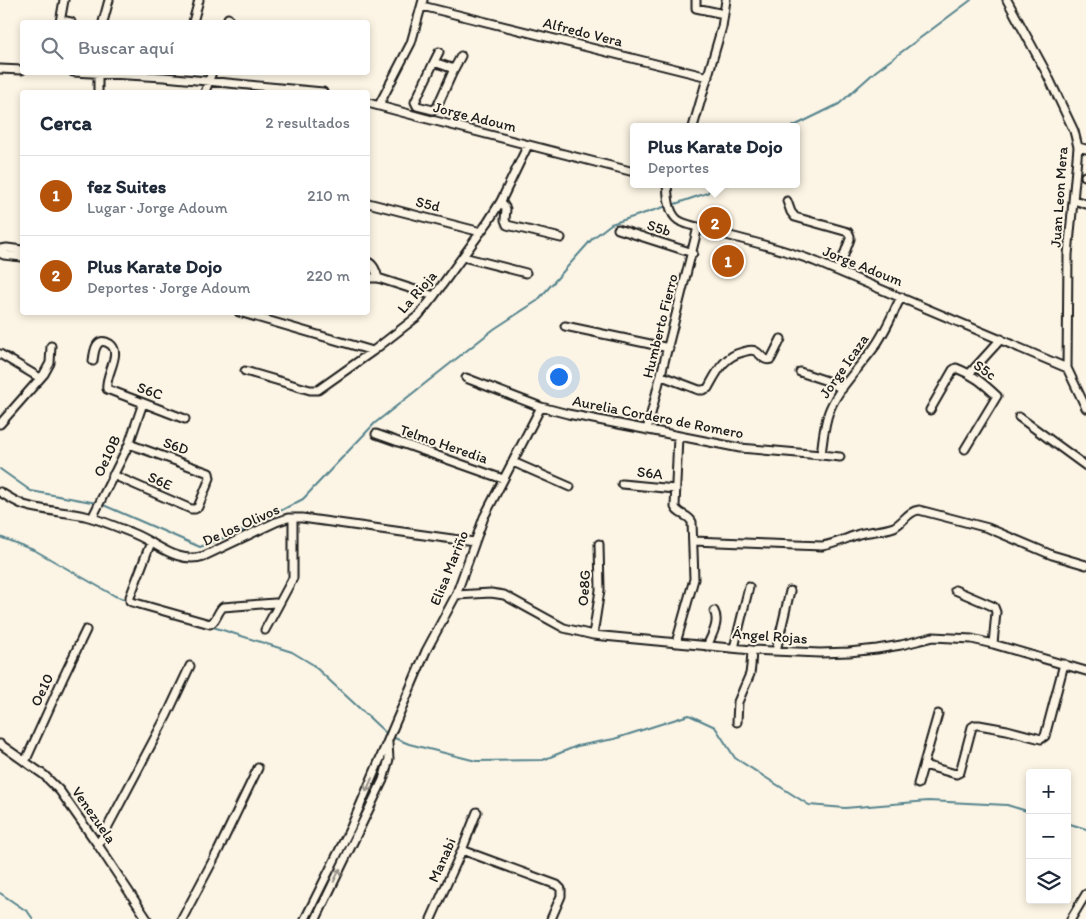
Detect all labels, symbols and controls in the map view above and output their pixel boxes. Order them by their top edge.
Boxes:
street label: Alfredo Vera [541,13,625,51]
search box [20,20,370,75]
icon: search [38,34,66,62]
text: Buscar aquí [78,36,174,59]
street label: Jorge Adoum [432,98,519,136]
text: Cerca [40,110,92,135]
text: 2 resultados [265,113,350,132]
popup [630,123,800,188]
text: Plus Karate Dojo [647,135,783,158]
street label: Juan Leon Mera [1046,146,1072,248]
text: Deportes [647,158,709,177]
text: fez Suites [87,175,166,198]
text: 1 [52,186,60,205]
text: 210 m [307,186,350,205]
street label: S5d [414,192,443,216]
text: Lugar · Jorge Adoum [87,198,228,217]
pin: 2 [699,204,731,242]
street label: S5b [645,216,673,240]
pin: 1 [712,242,744,280]
street label: Jorge Adoum [820,242,906,290]
text: Plus Karate Dojo [87,255,222,278]
text: 2 [52,266,60,285]
text: 220 m [306,266,350,285]
street label: La Rioja [393,267,441,317]
street label: Humberto Fierro [638,272,682,380]
text: Deportes · Jorge Adoum [87,278,251,297]
street label: Jorge Icaza [815,330,873,401]
street label: S5c [970,356,1000,384]
your location [546,364,572,390]
street label: S6C [135,378,166,404]
street label: Aurelia Cordero de Romero [571,392,745,442]
street label: Telmo Heredia [398,421,491,468]
street label: Oe10B [90,432,125,480]
street label: S6D [161,433,191,459]
street label: S6A [636,463,664,483]
street label: S6E [145,468,175,494]
street label: De los Olivos [200,500,283,550]
street label: Elisa Mariño [426,528,472,608]
street label: Oe8G [574,569,594,607]
street label: Ángel Rojas [732,624,809,648]
street label: Oe10 [27,671,57,709]
map controls [1026,769,1071,904]
button: + [1026,769,1071,814]
one-way arrow [363,777,373,792]
street label: Venezuela [68,783,120,847]
button: − [1026,814,1071,859]
street label: Manabi [424,835,460,885]
button: layers [1026,859,1071,904]
one-way arrow [333,868,342,883]

